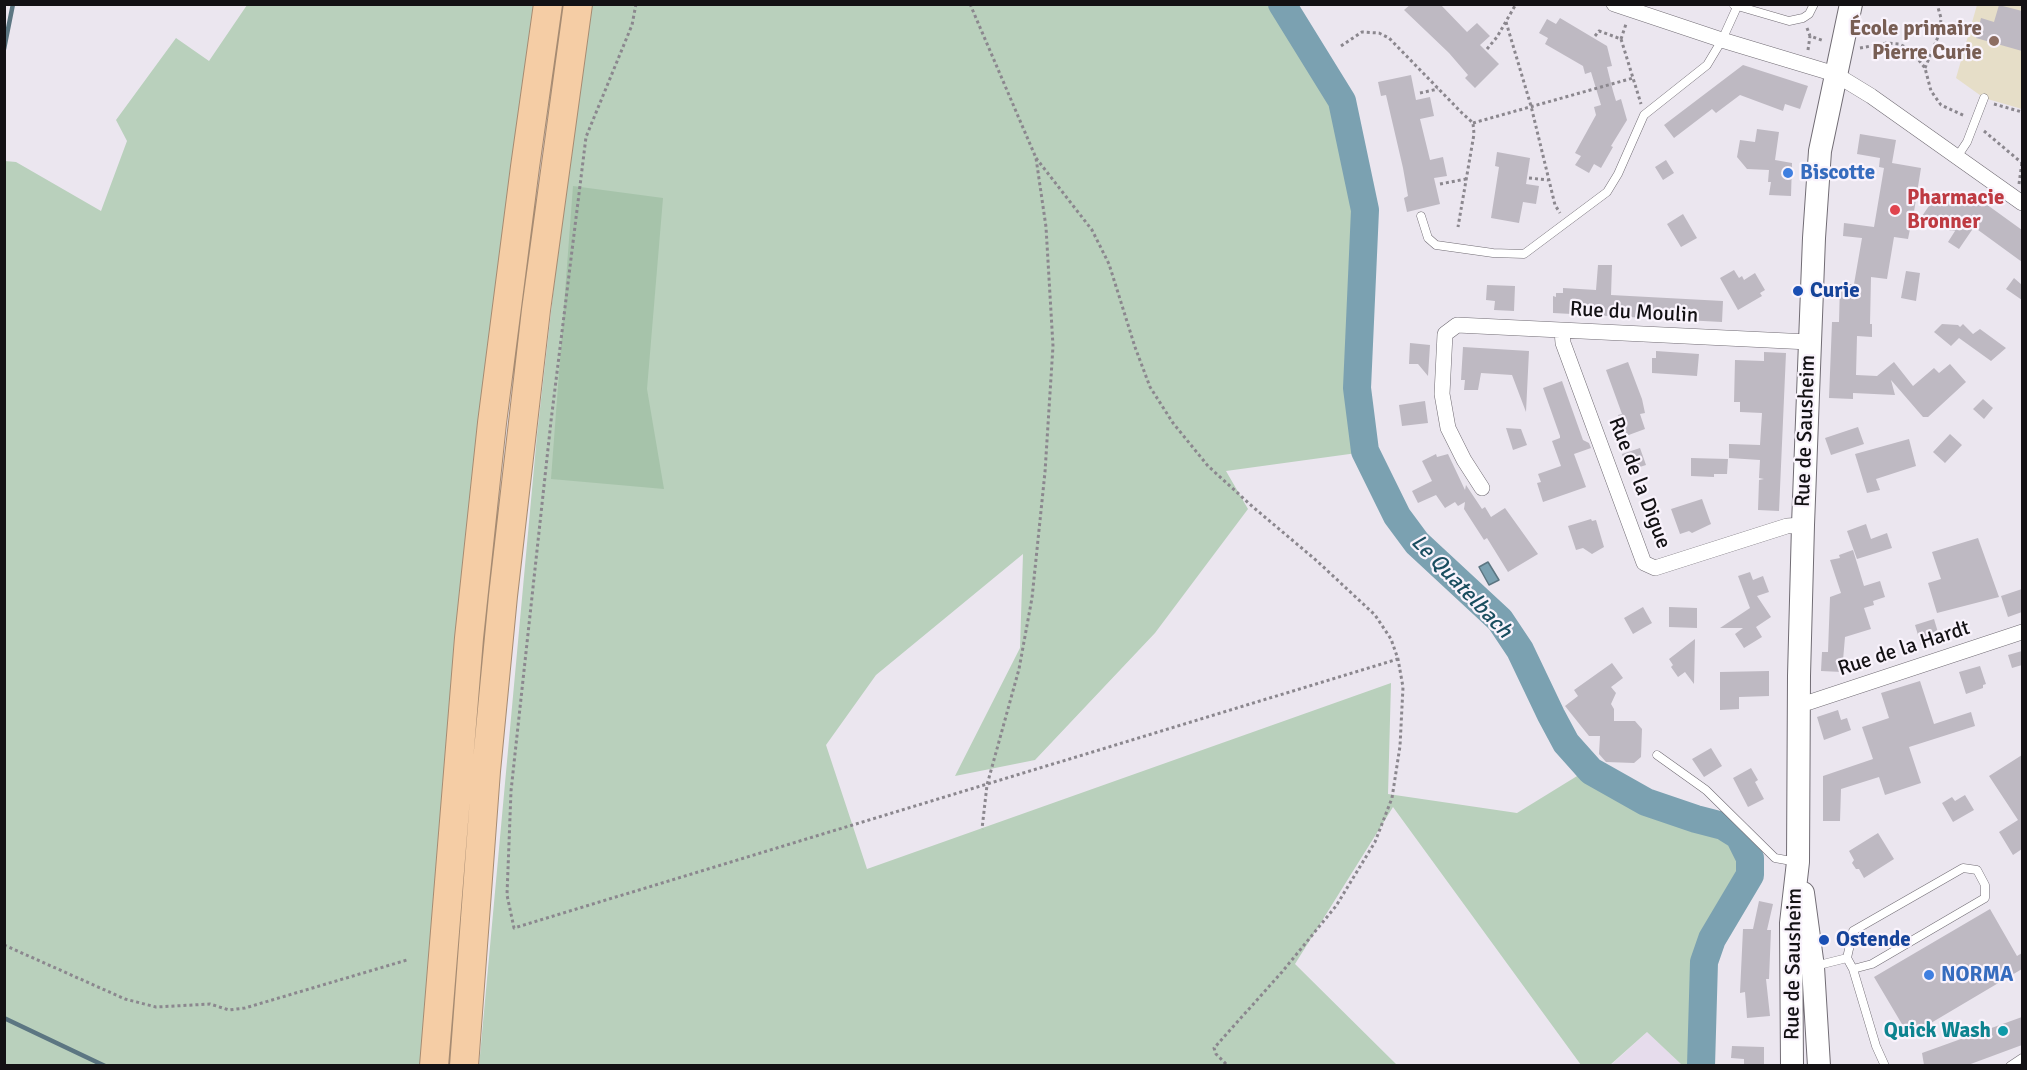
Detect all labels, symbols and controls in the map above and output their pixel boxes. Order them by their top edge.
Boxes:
place label: École primaire Pierre Curie [1849,16,1982,66]
marker: École primaire Pierre Curie [1987,34,2001,48]
place label: Biscotte [1800,160,1875,186]
marker: Biscotte [1781,166,1795,180]
place label: Pharmacie Bronner [1907,185,2004,235]
marker: Pharmacie Bronner [1888,203,1902,217]
place label: Curie [1810,278,1860,304]
marker: Curie [1791,284,1805,298]
street label: Rue du Moulin [1569,297,1699,329]
street label: Rue de Sausheim [1791,354,1821,508]
street label: Rue de la Digue [1602,414,1676,552]
water label: Le Quatelbach [1405,530,1517,644]
street label: Rue de la Hardt [1835,616,1973,682]
street label: Rue de Sausheim [1780,888,1808,1040]
place label: Ostende [1836,927,1911,953]
marker: Ostende [1817,933,1831,947]
place label: NORMA [1941,962,2013,988]
marker: NORMA [1922,968,1936,982]
place label: Quick Wash [1884,1018,1991,1044]
marker: Quick Wash [1996,1024,2010,1038]

